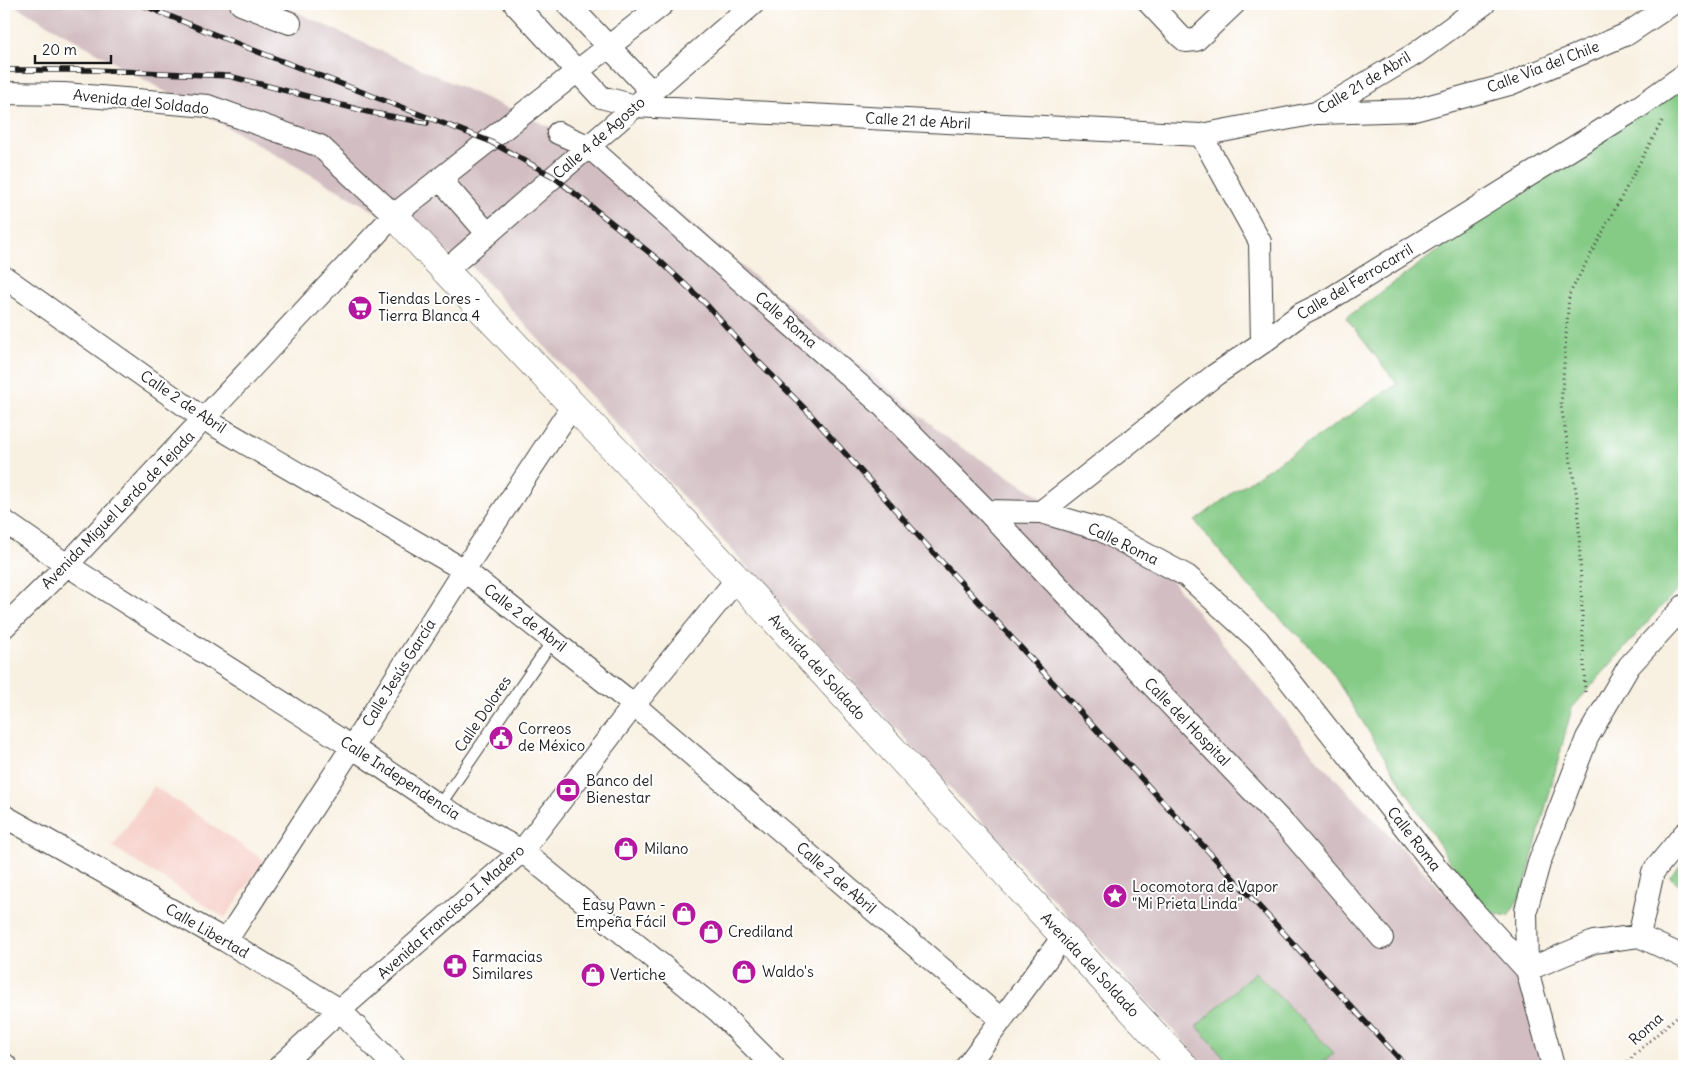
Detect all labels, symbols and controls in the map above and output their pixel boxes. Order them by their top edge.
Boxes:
scale bar [35,32,111,64]
street label: Calle Vía del Chile [1484,36,1602,97]
text: 20 m [42,40,77,59]
street label: Calle 21 de Abril [1314,47,1414,118]
street label: Avenida del Soldado [72,85,210,118]
street label: Calle 4 de Agosto [549,92,649,183]
street label: Calle 21 de Abril [865,108,971,133]
street label: Calle del Ferrocarril [1293,239,1416,324]
street label: Calle Roma [751,287,822,352]
place label: Tiendas Lores - Tierra Blanca 4 [378,289,481,325]
supermarket icon: Tiendas Lores - Tierra Blanca 4 [347,295,373,321]
street label: Calle 2 de Abril [137,366,230,437]
street label: Avenida Miguel Lerdo de Tejada [37,426,199,593]
street label: Calle Roma [1085,518,1162,569]
street label: Calle 2 de Abril [480,579,570,656]
street label: Avenida del Soldado [765,610,870,724]
street label: Calle Jesús García [358,615,440,730]
street label: Calle Dolores [450,672,515,756]
street label: Calle del Hospital [1140,674,1234,770]
place label: Correos de México [518,719,585,755]
public building icon: Correos de México [488,725,514,751]
street label: Calle Independencia [337,732,464,824]
place label: Banco del Bienestar [586,771,653,807]
bank icon: Banco del Bienestar [555,777,581,803]
street label: Calle Roma [1383,803,1446,875]
shop icon: Milano [613,836,639,862]
street label: Calle 2 de Abril [792,838,880,917]
place label: Milano [644,839,689,858]
street label: Avenida Francisco I. Madero [373,841,528,983]
place label: Locomotora de Vapor "Mi Prieta Linda" [1132,877,1278,913]
place icon: Locomotora de Vapor "Mi Prieta Linda" [1102,883,1128,909]
place label: Easy Pawn - Empeña Fácil [576,895,666,931]
street label: Calle Libertad [162,899,252,962]
shop icon: Easy Pawn - Empeña Fácil [671,901,697,927]
street label: Avenida del Soldado [1037,908,1144,1021]
shop icon: Crediland [698,919,724,945]
place label: Crediland [728,922,793,941]
place label: Farmacias Similares [472,947,543,983]
pharmacy icon: Farmacias Similares [442,953,468,979]
shop icon: Waldo's [731,959,757,985]
shop icon: Vertiche [580,962,606,988]
place label: Waldo's [762,962,814,981]
place label: Vertiche [610,965,666,984]
street label: Roma [1625,1008,1667,1049]

